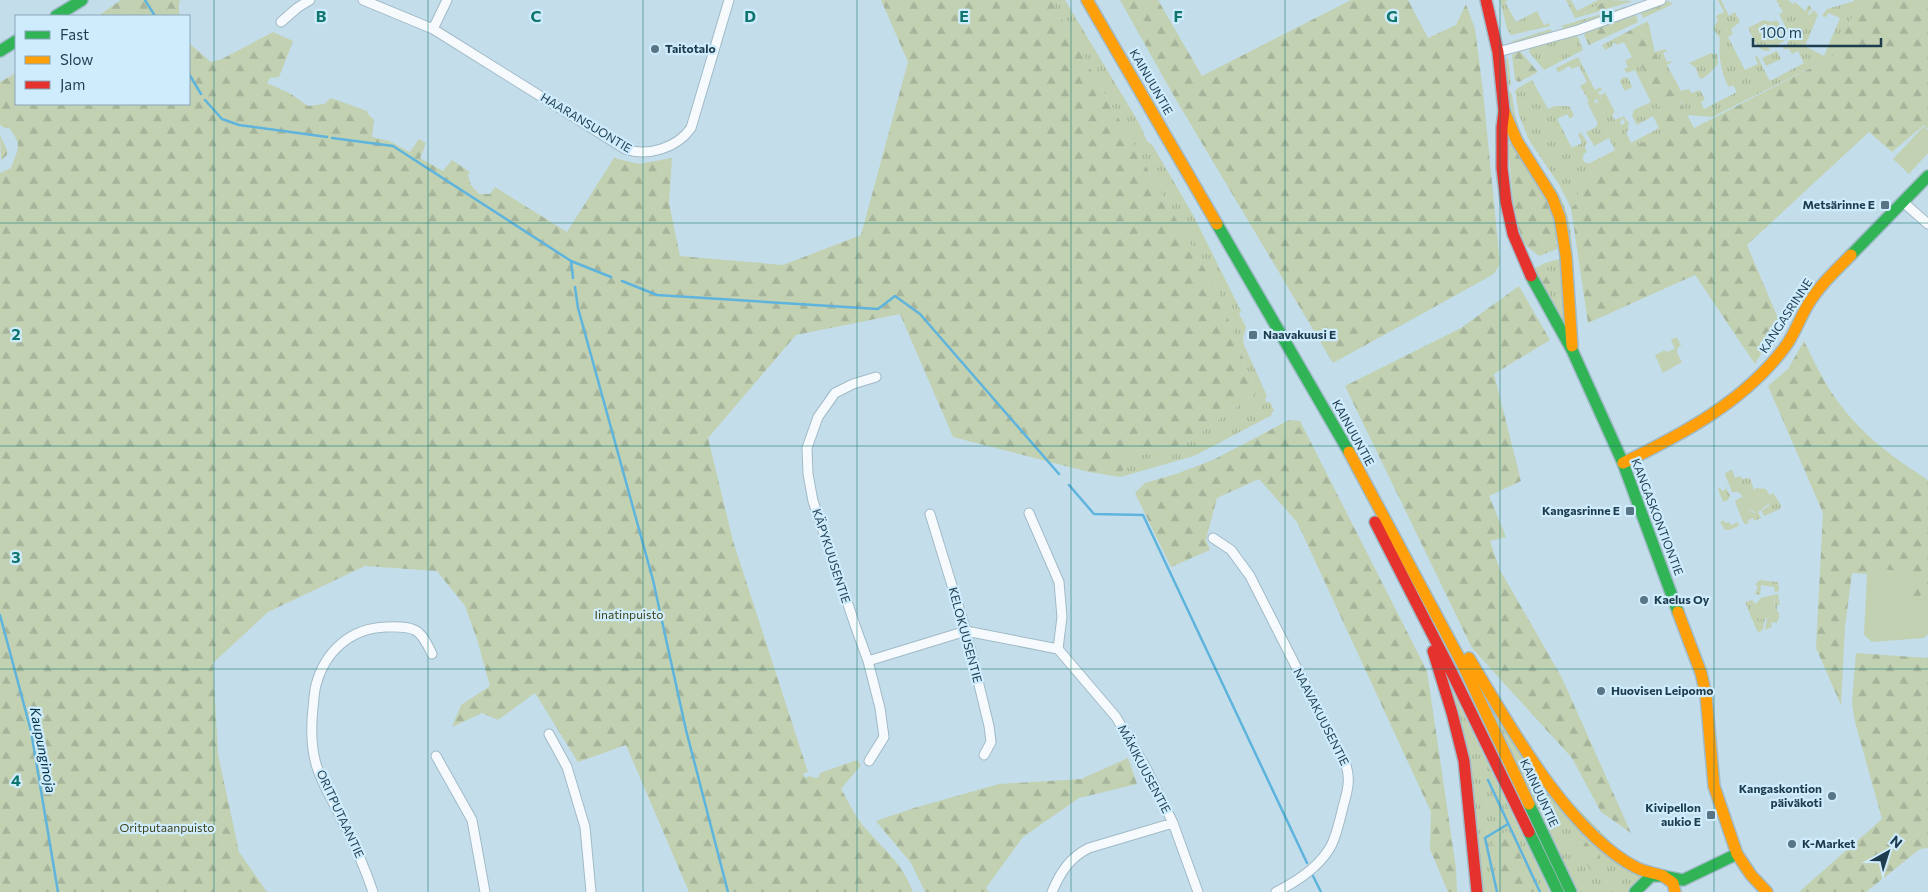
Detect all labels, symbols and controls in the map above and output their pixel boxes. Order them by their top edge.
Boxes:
text: B [316,6,327,25]
text: C [531,6,542,25]
text: D [744,6,756,25]
text: E [959,6,969,25]
text: F [1173,6,1183,25]
text: G [1386,6,1398,25]
text: H [1601,6,1613,25]
legend [15,15,190,105]
scale bar [1753,15,1880,47]
text: 100 m [1760,23,1802,41]
text: Fast [60,25,89,43]
place label: Taitotalo [665,41,716,55]
marker: Taitotalo [649,43,661,55]
street label: KAINUUNTIE [1127,46,1176,117]
text: Slow [60,50,93,68]
text: Jam [60,75,85,93]
street label: HAARANSUONTIE [538,89,635,155]
place label: Metsärinne E [1802,197,1875,211]
marker: Metsärinne E [1879,199,1891,211]
street label: KANGASRINNE [1756,276,1814,355]
text: 2 [11,324,21,343]
place label: Naavakuusi E [1263,327,1336,341]
marker: Naavakuusi E [1247,329,1259,341]
street label: KAINUUNTIE [1330,397,1378,468]
street label: KANGASKONTIONTIE [1629,456,1687,577]
place label: Kangasrinne E [1542,503,1620,517]
marker: Kangasrinne E [1624,505,1636,517]
street label: KÄPYKUUSENTIE [810,507,854,605]
text: 3 [11,547,21,566]
street label: KELOKUUSENTIE [946,585,985,684]
place label: Kaelus Oy [1654,592,1710,606]
marker: Kaelus Oy [1638,594,1650,606]
park label: Iinatinpuisto [595,607,663,621]
street label: NAAVAKUUSENTIE [1291,666,1352,768]
place label: Huovisen Leipomo [1611,683,1713,697]
marker: Huovisen Leipomo [1595,685,1607,697]
water label: Kaupunginoja [27,706,60,794]
street label: MÄKIKUUSENTIE [1116,722,1174,815]
street label: KAINUUNTIE [1518,756,1562,829]
street label: ORITPUTAANTIE [314,767,367,860]
text: 4 [11,770,21,789]
place label: Kangaskontion päiväkoti [1739,781,1822,809]
marker: Kangaskontion päiväkoti [1826,790,1838,802]
place label: Kivipellon aukio E [1645,800,1701,828]
marker: Kivipellon aukio E [1705,809,1717,821]
park label: Oritputaanpuisto [119,820,215,834]
north arrow [1863,827,1913,877]
text: N [1887,832,1906,851]
place label: K-Market [1802,836,1855,850]
marker: K-Market [1786,838,1798,850]

